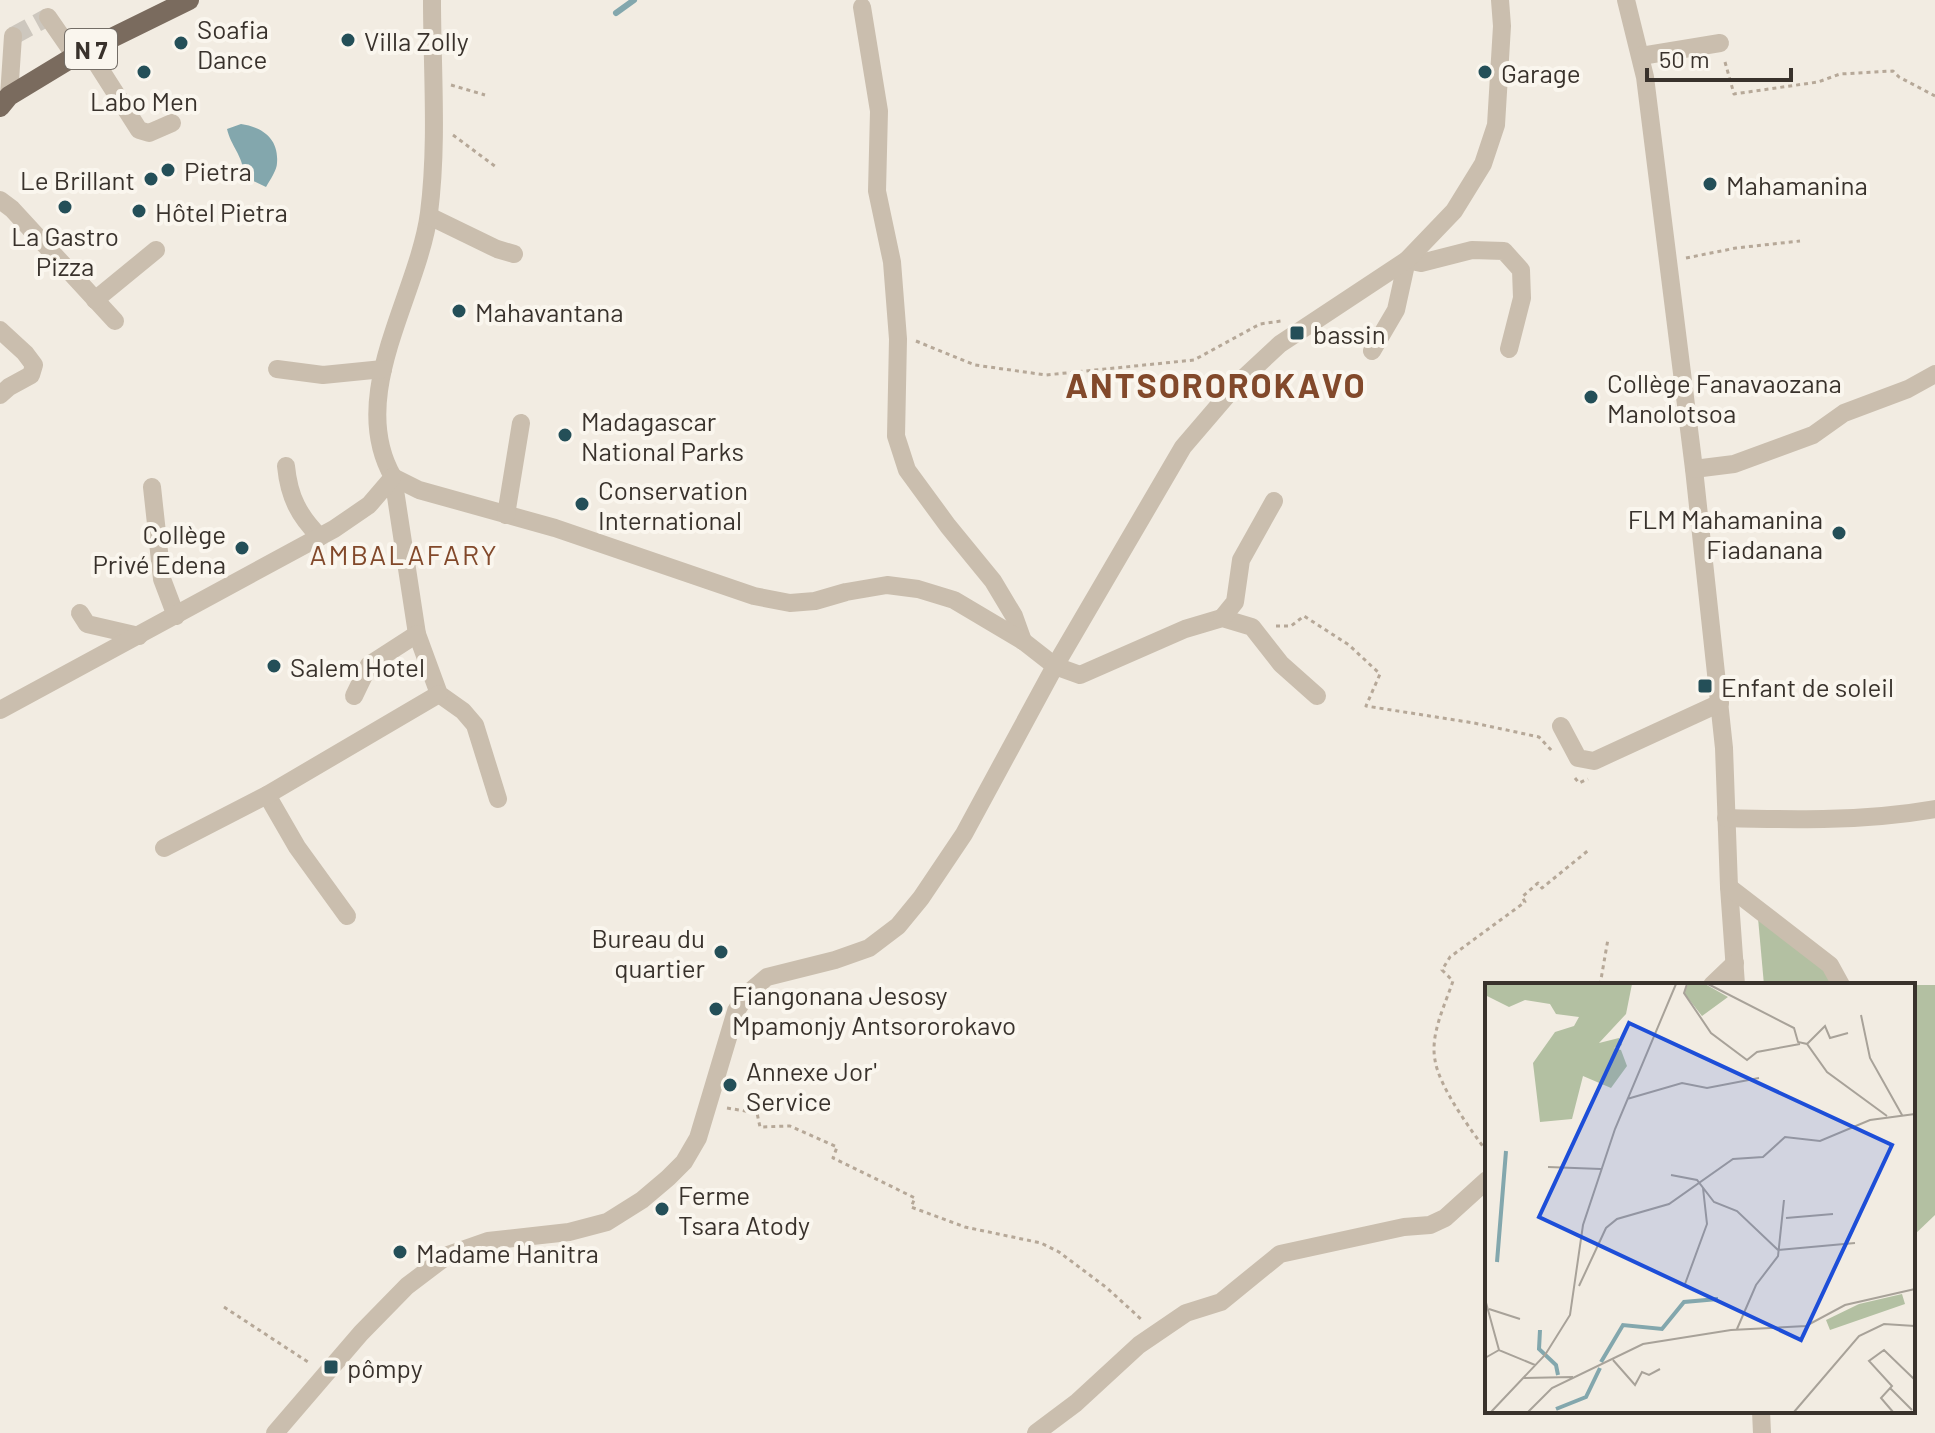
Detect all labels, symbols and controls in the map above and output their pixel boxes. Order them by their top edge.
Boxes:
place label: Soafia Dance [197,13,269,74]
place label: Villa Zolly [364,25,469,56]
road number: N 7 [65,29,117,69]
marker: Villa Zolly [339,31,357,49]
scale bar [1647,32,1791,82]
marker: Soafia Dance [172,34,190,52]
text: 50 m [1659,44,1710,73]
place label: Garage [1501,57,1581,88]
marker: Labo Men [135,63,153,81]
marker: Garage [1476,63,1494,81]
place label: Labo Men [90,85,198,116]
place label: Pietra [184,155,252,186]
marker: Pietra [159,161,177,179]
place label: Le Brillant [20,164,135,195]
place label: Mahamanina [1726,169,1868,200]
marker: Le Brillant [142,170,160,188]
marker: Mahamanina [1701,175,1719,193]
place label: Hôtel Pietra [155,196,288,227]
marker: La Gastro Pizza [56,198,74,216]
marker: Hôtel Pietra [130,202,148,220]
place label: La Gastro Pizza [11,220,119,281]
place label: Mahavantana [475,296,623,327]
marker: Mahavantana [450,302,468,320]
place label: bassin [1313,318,1386,349]
marker: bassin [1288,324,1306,342]
district label: ANTSOROROKAVO [1065,364,1367,405]
place label: Collège Fanavaozana Manolotsoa [1607,367,1842,428]
marker: Collège Fanavaozana Manolotsoa [1582,388,1600,406]
place label: Madagascar National Parks [581,405,744,466]
marker: Madagascar National Parks [556,426,574,444]
place label: Conservation International [598,474,748,535]
marker: Conservation International [573,495,591,513]
place label: FLM Mahamanina Fiadanana [1628,503,1823,564]
place label: Collège Privé Edena [92,518,226,579]
marker: FLM Mahamanina Fiadanana [1830,524,1848,542]
district label: AMBALAFARY [309,537,499,571]
marker: Collège Privé Edena [233,539,251,557]
place label: Salem Hotel [290,651,425,682]
marker: Salem Hotel [265,657,283,675]
place label: Enfant de soleil [1721,671,1894,702]
marker: Enfant de soleil [1696,677,1714,695]
place label: Bureau du quartier [592,922,706,983]
marker: Bureau du quartier [712,943,730,961]
place label: Fiangonana Jesosy Mpamonjy Antsororokavo [732,979,1016,1040]
inset map [1485,983,1915,1413]
marker: Fiangonana Jesosy Mpamonjy Antsororokavo [707,1000,725,1018]
place label: Annexe Jor' Service [746,1055,877,1116]
marker: Annexe Jor' Service [721,1076,739,1094]
place label: Ferme Tsara Atody [678,1179,810,1240]
marker: Ferme Tsara Atody [653,1200,671,1218]
place label: Madame Hanitra [416,1237,599,1268]
marker: Madame Hanitra [391,1243,409,1261]
place label: pômpy [347,1352,423,1383]
marker: pômpy [322,1358,340,1376]

